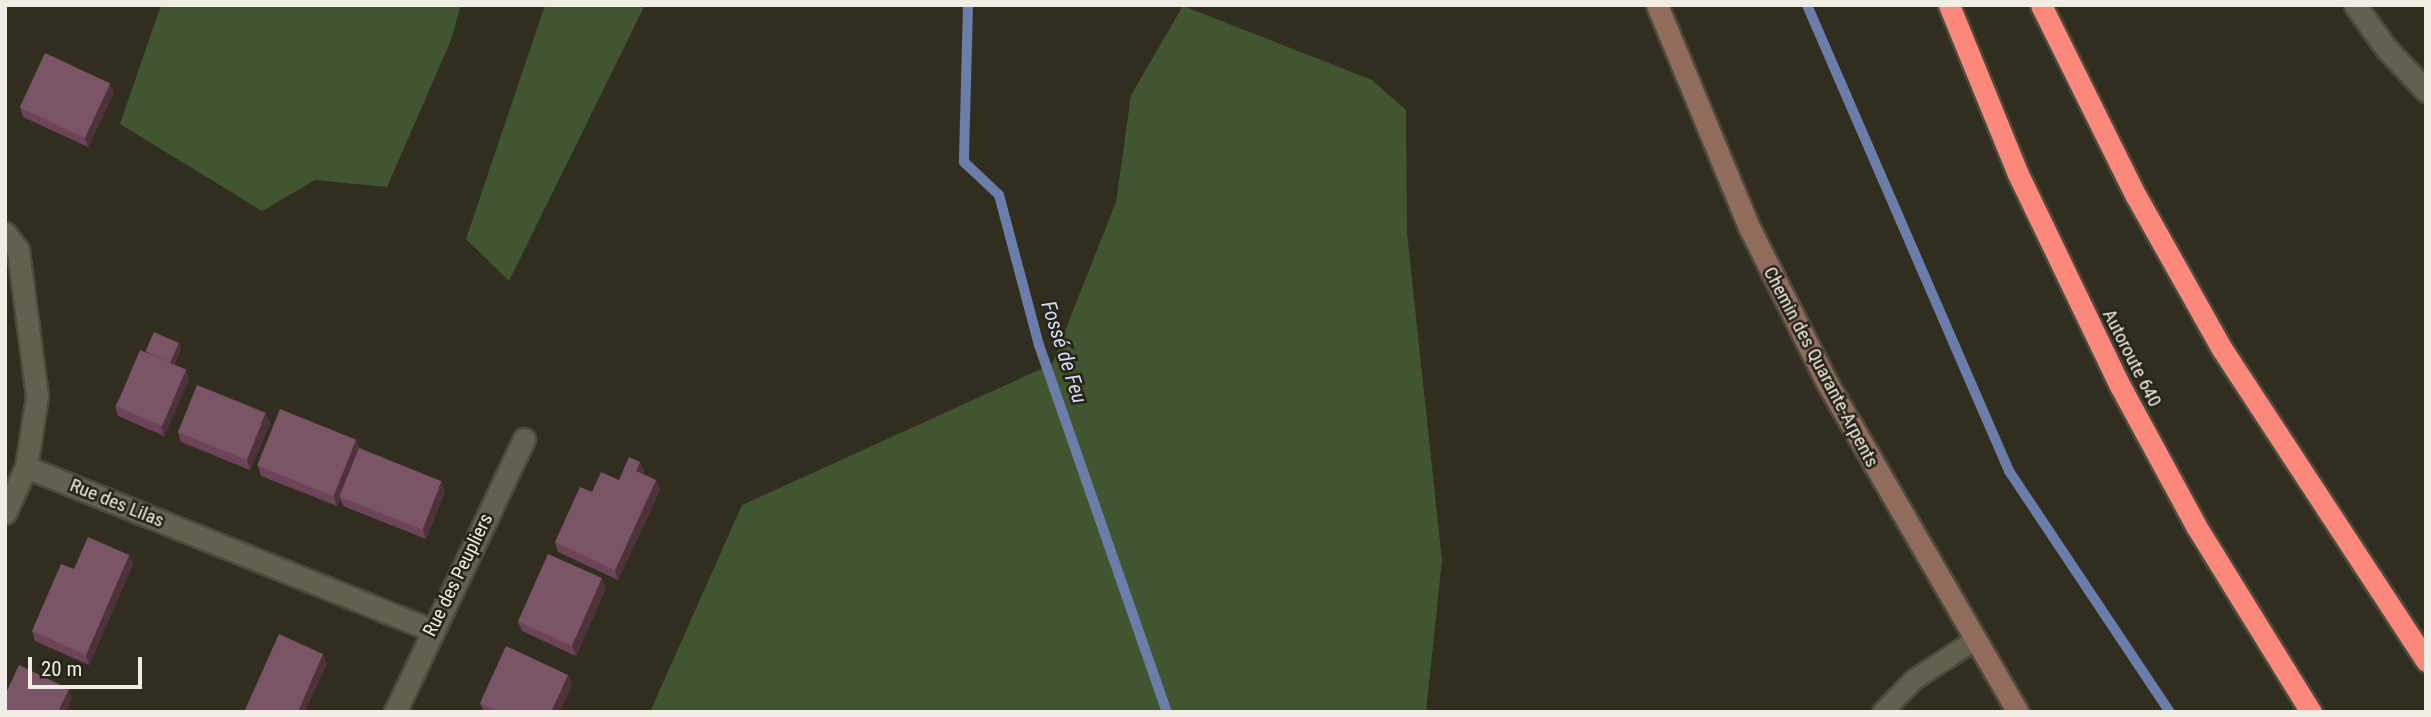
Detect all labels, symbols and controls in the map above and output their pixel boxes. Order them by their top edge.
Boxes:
street label: Chemin des Quarante-Arpents [1758,263,1884,471]
water label: Fossé de Feu [1036,298,1092,406]
street label: Autoroute 640 [2098,305,2166,411]
street label: Rue des Lilas [67,474,167,532]
street label: Rue des Peupliers [418,510,498,640]
scale bar [32,644,145,688]
text: 20 m [41,657,82,681]

